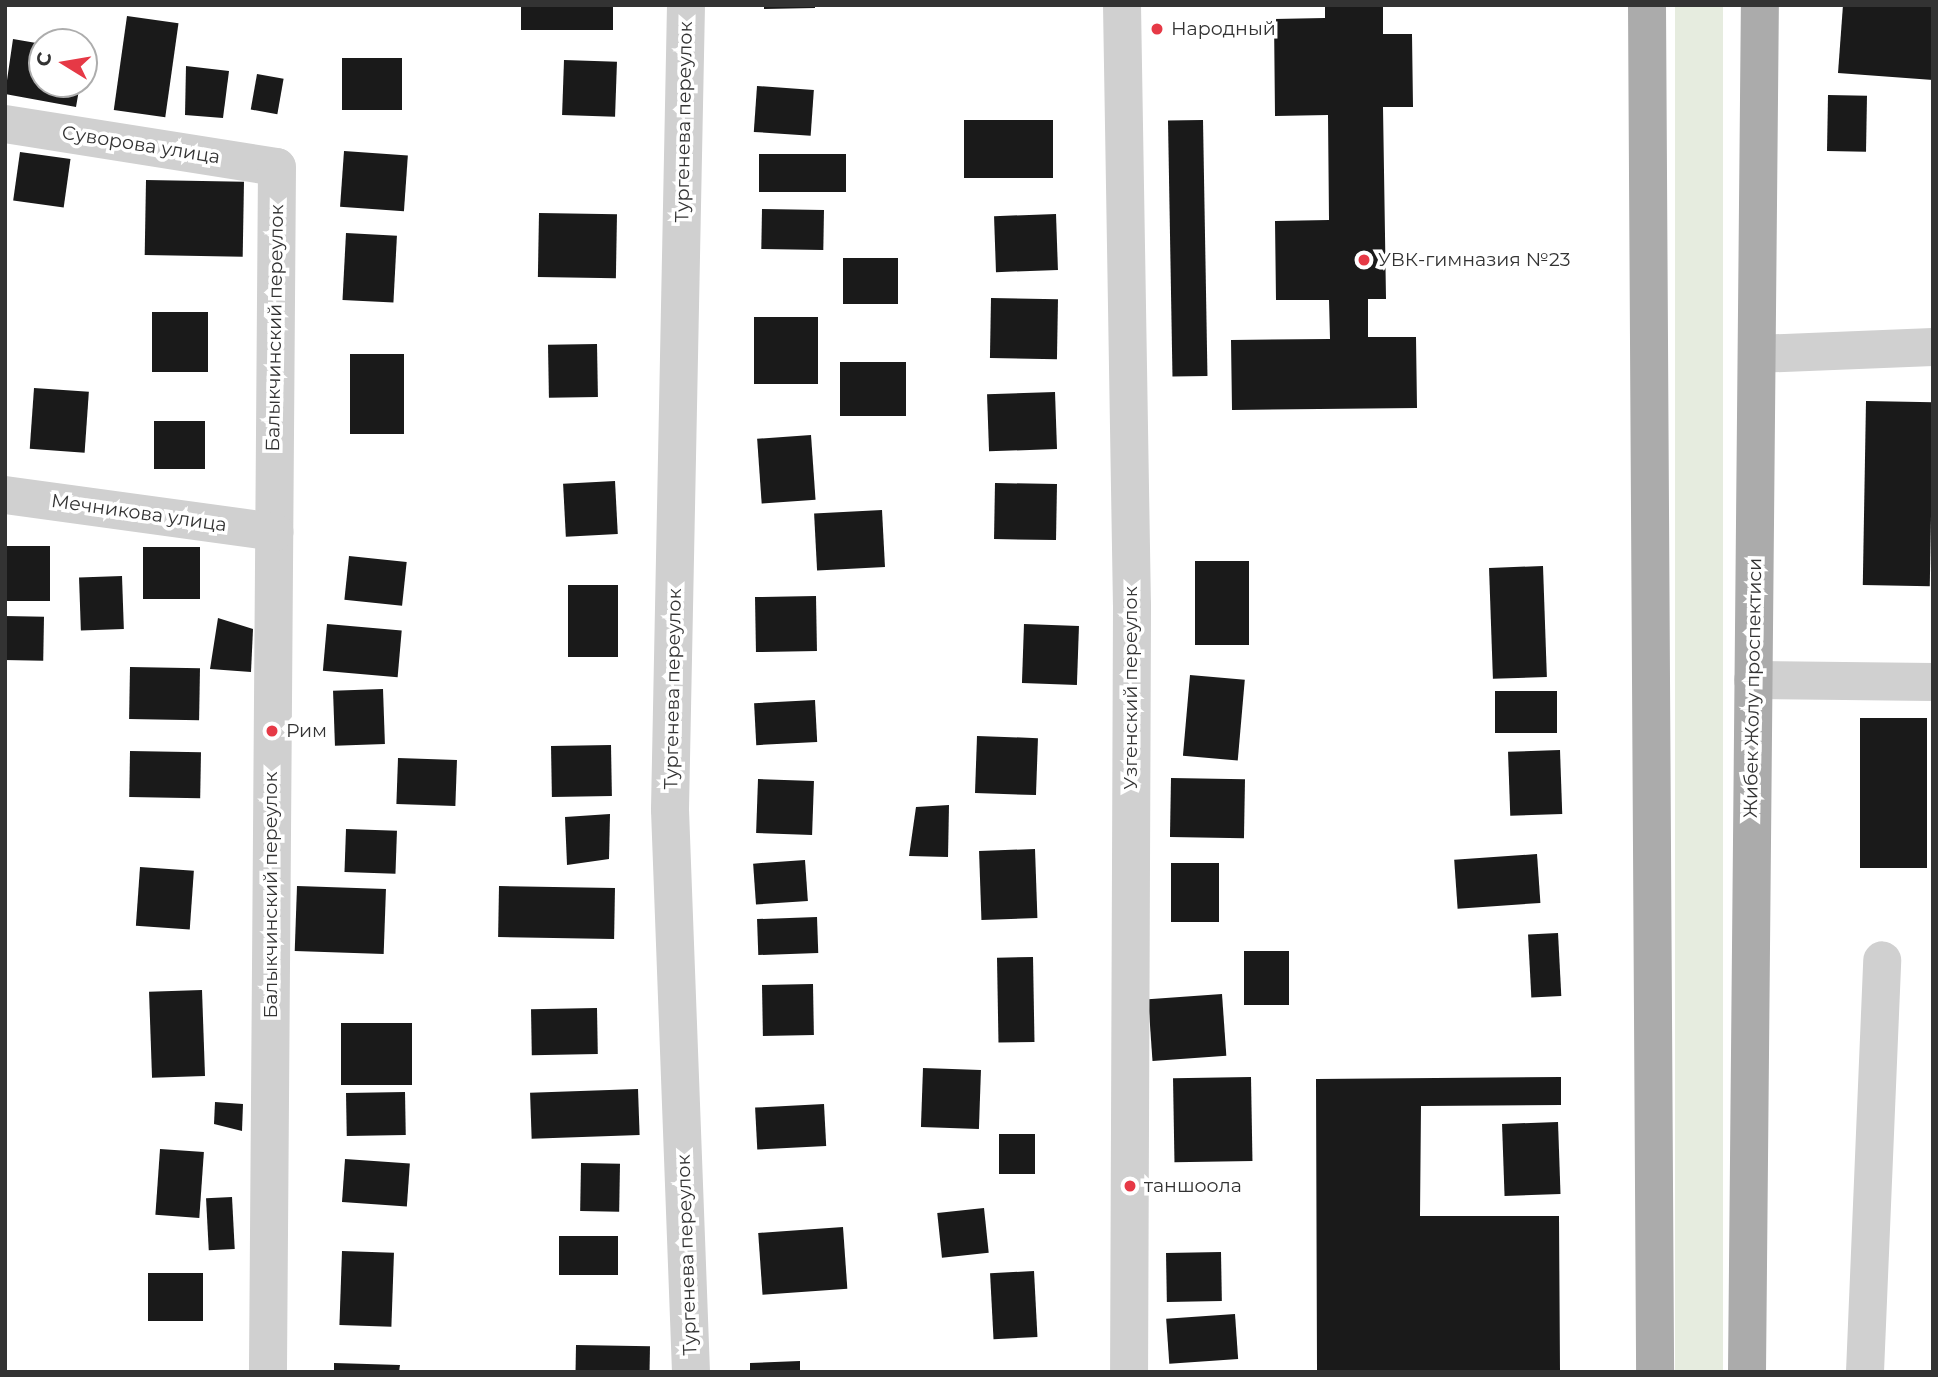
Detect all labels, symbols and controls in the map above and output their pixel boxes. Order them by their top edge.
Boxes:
place label: Народный [1171,18,1276,40]
street label: Тургенева переулок [671,21,697,223]
marker: Народный [1149,21,1165,37]
north arrow [28,28,98,98]
text: С [31,50,56,68]
street label: Суворова улица [60,121,222,169]
street label: Балыкчинский переулок [261,204,289,452]
place label: УВК-гимназия №23 [1378,249,1571,271]
marker: УВК-гимназия №23 [1356,252,1372,268]
street label: Мечникова улица [50,489,228,537]
street label: Жибек Жолу проспектиси [1739,558,1767,818]
street label: Узгенский переулок [1120,586,1142,790]
street label: Тургенева переулок [660,588,686,790]
place label: Рим [286,720,327,742]
marker: Рим [264,723,280,739]
street label: Балыкчинский переулок [260,771,282,1019]
street label: Тургенева переулок [672,1154,702,1356]
place label: таншоола [1144,1175,1242,1197]
marker: таншоола [1122,1178,1138,1194]

